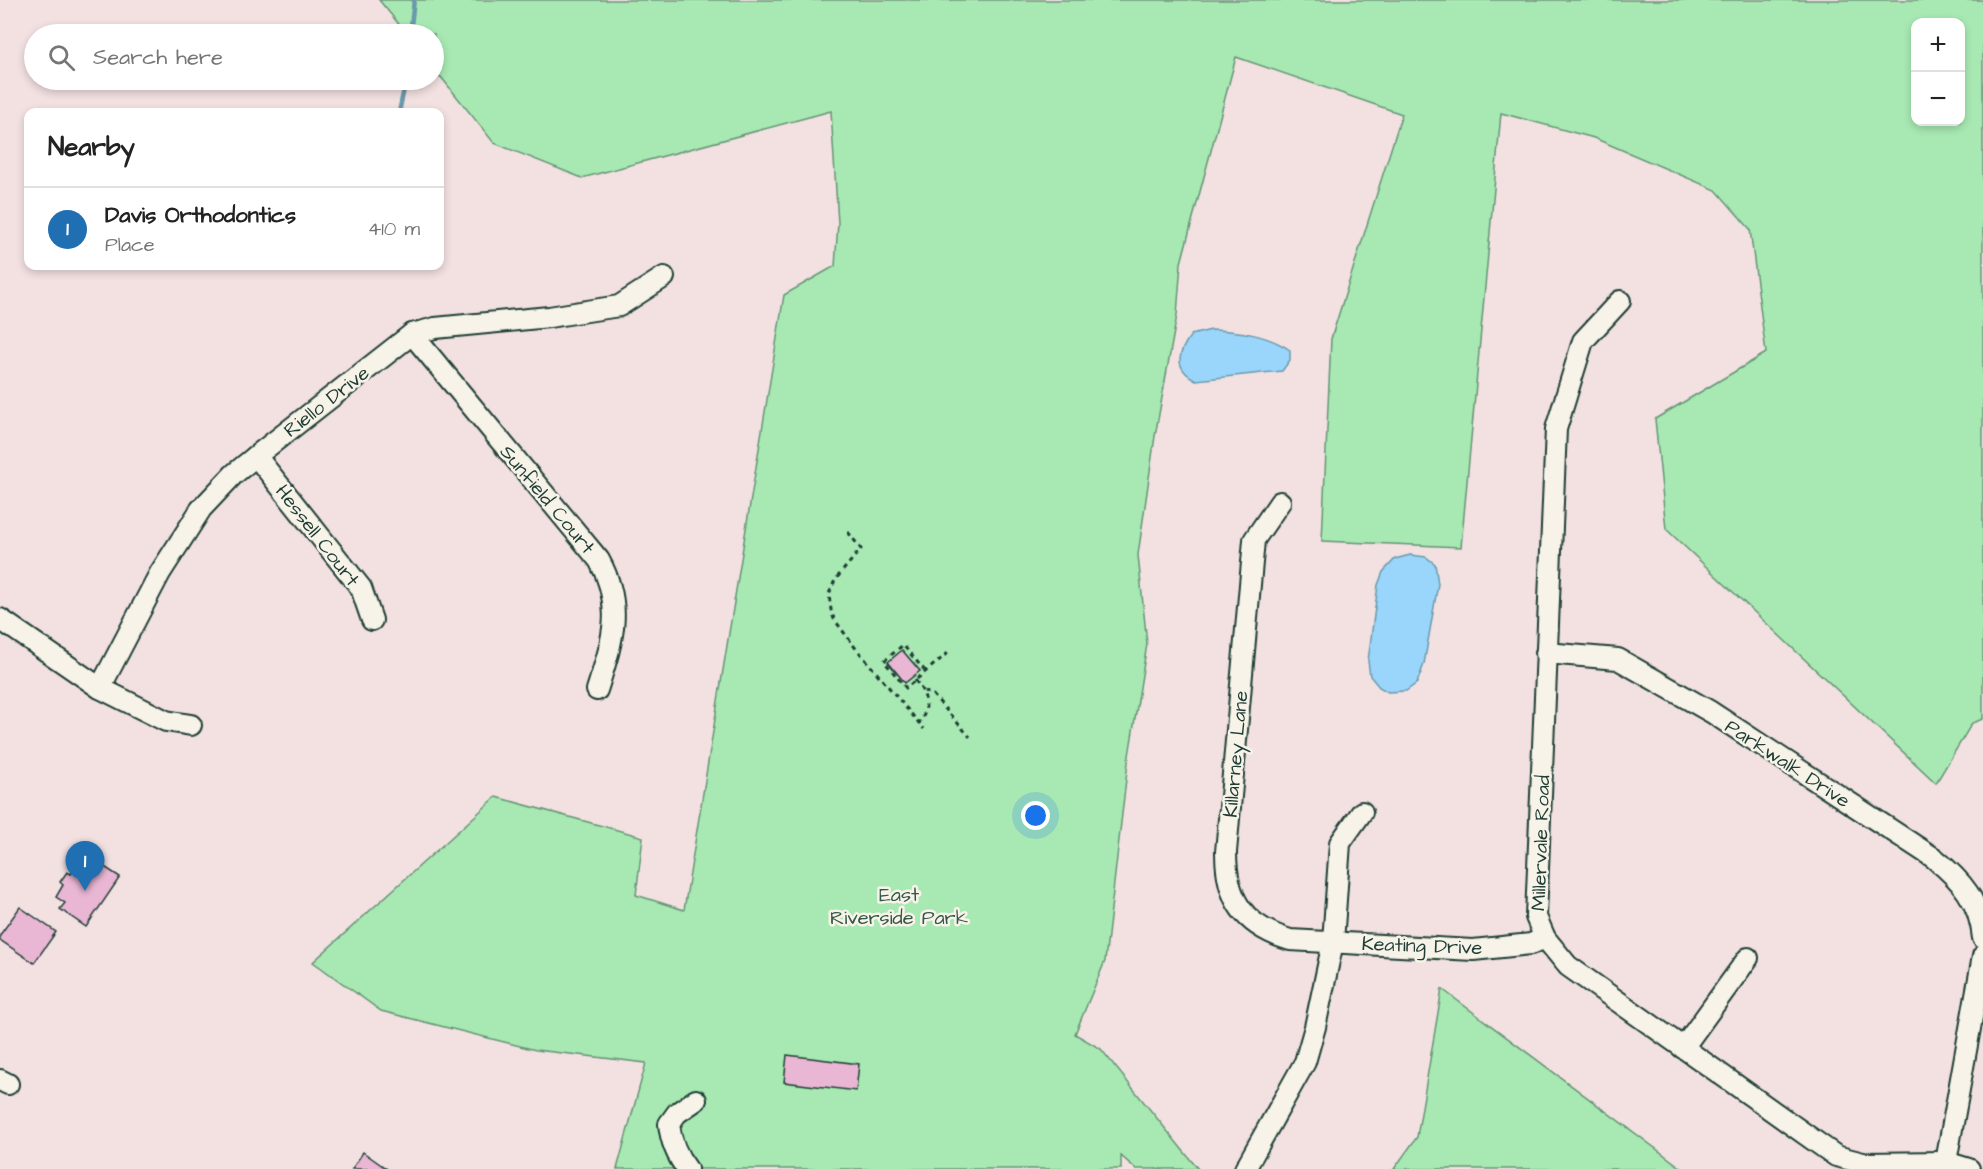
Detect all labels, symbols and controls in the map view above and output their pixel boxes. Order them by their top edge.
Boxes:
map controls [1911,18,1965,126]
button: + [1911,18,1965,72]
search box [24,24,444,90]
icon: search [45,41,78,74]
text: Search here [93,42,223,73]
button: − [1911,72,1965,126]
text: Nearby [48,129,135,165]
text: Davis Orthodontics [105,200,296,231]
text: 1 [66,215,69,243]
text: 410 m [368,215,420,243]
text: Place [105,231,155,259]
street label: Riello Drive [278,359,376,444]
street label: Sunfield Court [493,439,601,560]
street label: Hessell Court [268,479,366,593]
street label: Killarney Lane [1217,689,1257,819]
street label: Parkwalk Drive [1719,713,1856,815]
street label: Millervale Road [1525,775,1557,912]
your location [1021,801,1050,830]
pin: 1 [66,842,104,891]
park label: East Riverside Park [830,881,968,932]
street label: Keating Drive [1361,930,1483,963]

